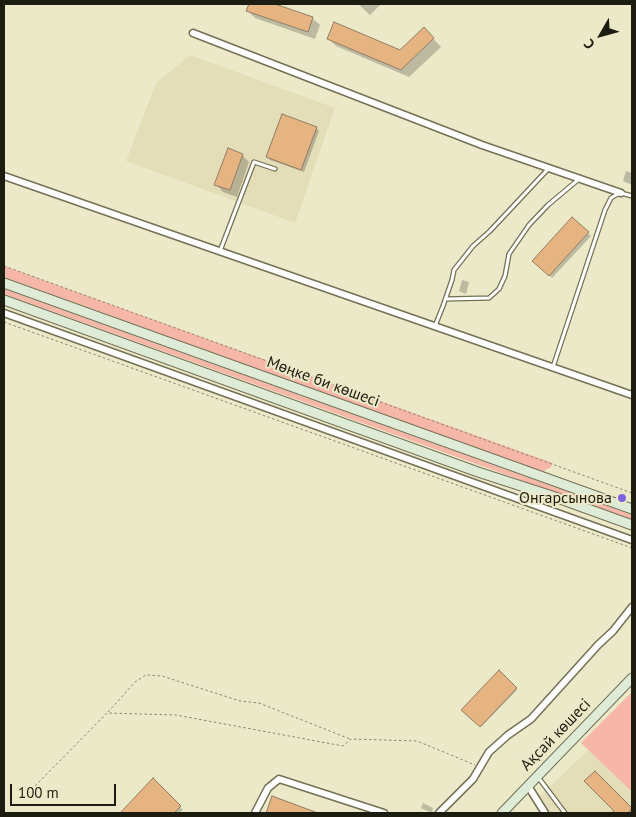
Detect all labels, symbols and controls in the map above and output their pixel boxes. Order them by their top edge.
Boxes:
north arrow [576,10,626,60]
text: С [580,36,599,53]
street label: Мөңке би көшесі [264,353,382,411]
place label: Онгарсынова [519,488,612,508]
marker: Онгарсынова [616,492,628,504]
street label: Ақсай көшесі [517,695,595,775]
scale bar [12,774,119,806]
text: 100 m [18,783,59,802]

